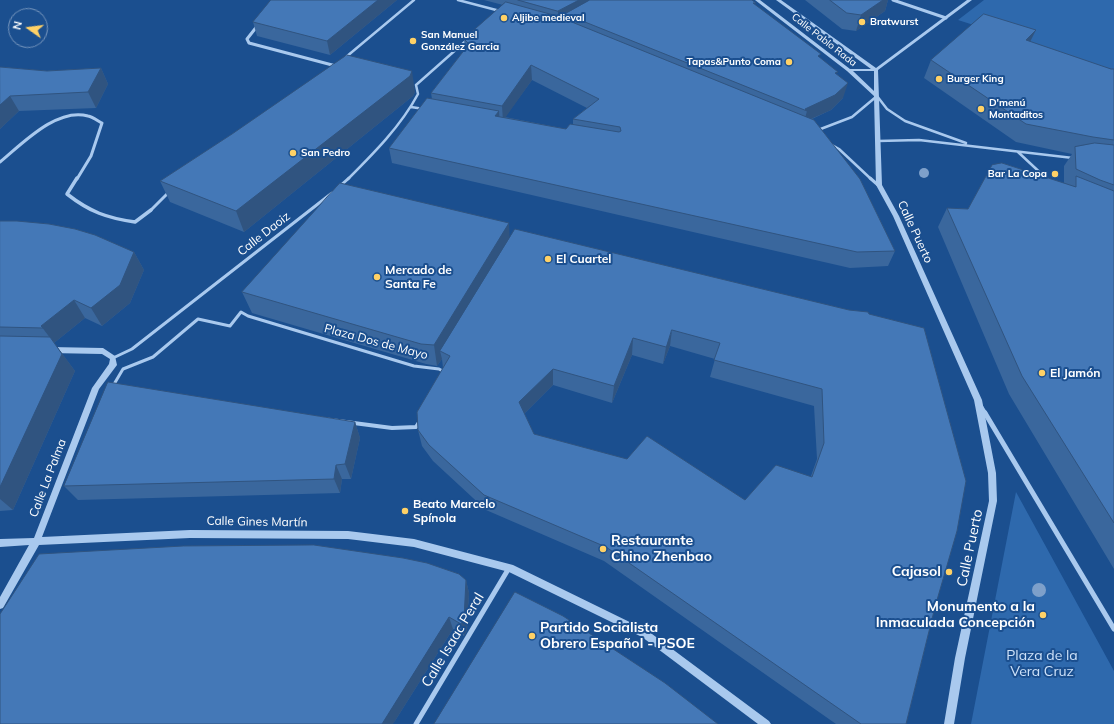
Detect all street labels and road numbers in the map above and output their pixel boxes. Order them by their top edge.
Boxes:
street label: Calle Pablo Rada [789,11,859,69]
street label: Calle Puerto [894,198,936,266]
street label: Calle Daoiz [235,209,293,259]
street label: Plaza Dos de Mayo [323,321,429,363]
street label: Calle La Palma [26,437,70,519]
street label: Calle Puerto [954,508,986,588]
street label: Calle Gines Martín [206,514,308,530]
street label: Calle Isaac Peral [418,590,488,690]

